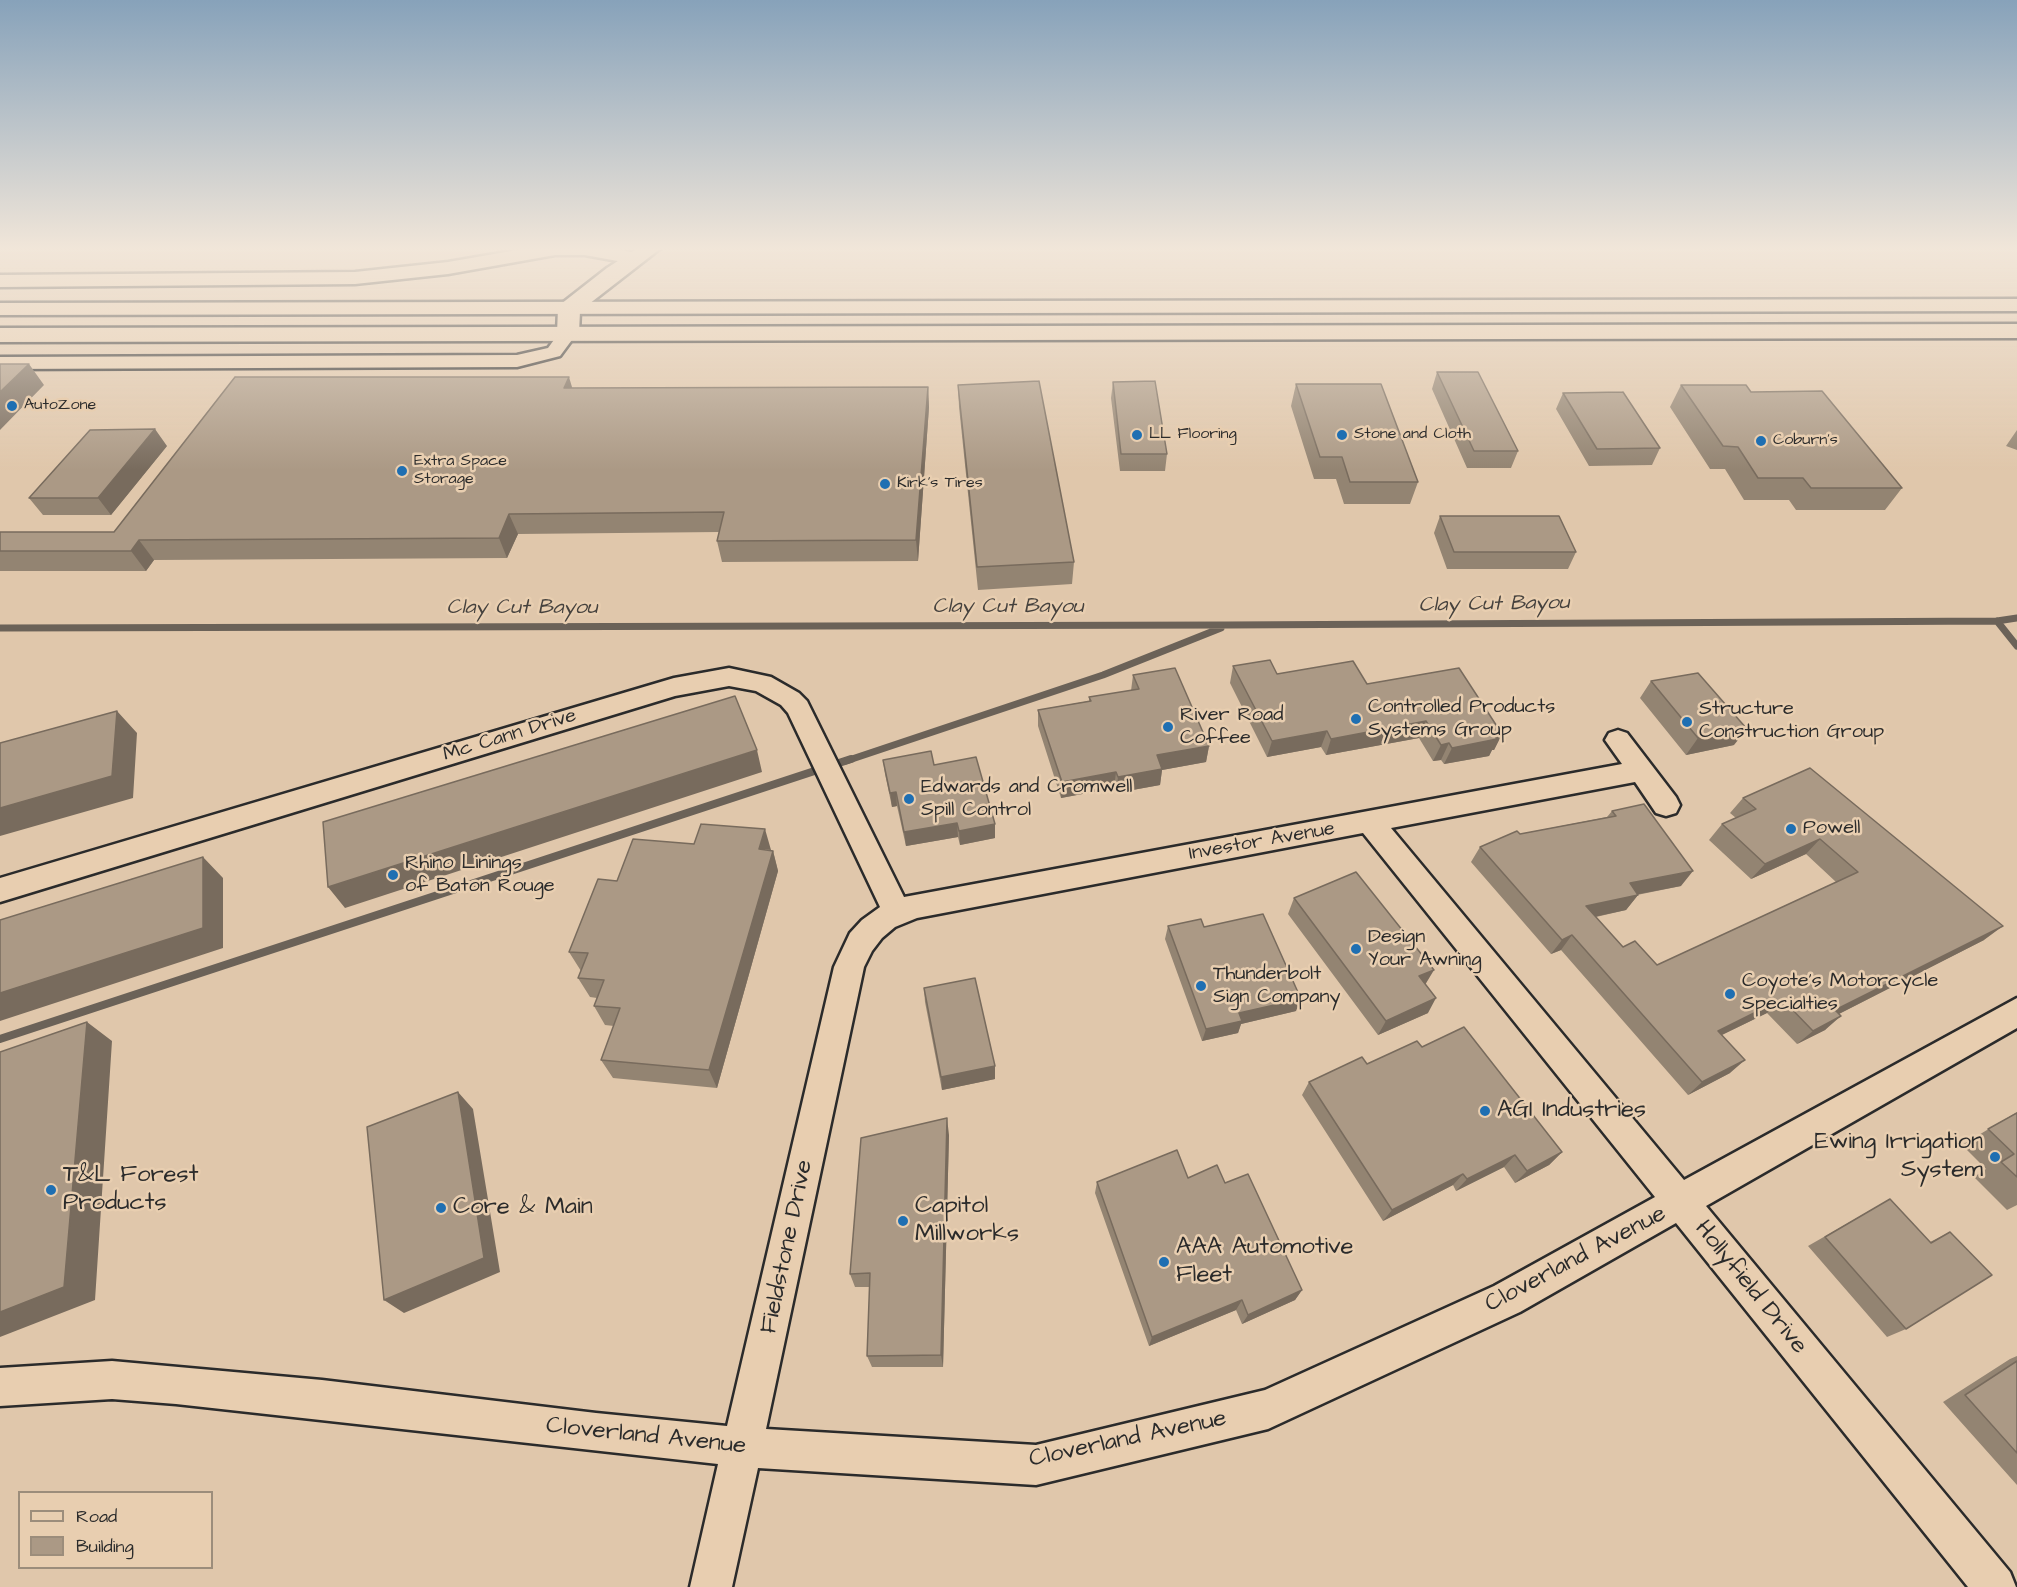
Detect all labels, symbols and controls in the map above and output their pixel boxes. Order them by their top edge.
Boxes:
place label: AutoZone [24,396,96,416]
marker: AutoZone [5,399,19,413]
place label: LL Flooring [1149,425,1237,445]
place label: Stone and Cloth [1354,425,1471,445]
marker: LL Flooring [1130,428,1144,442]
marker: Stone and Cloth [1335,428,1349,442]
place label: Coburn's [1773,431,1838,451]
marker: Coburn's [1754,434,1768,448]
place label: Extra Space Storage [414,452,507,490]
marker: Extra Space Storage [395,464,409,478]
place label: Kirk's Tires [897,474,983,494]
marker: Kirk's Tires [878,477,892,491]
water label: Clay Cut Bayou [1418,591,1570,619]
water label: Clay Cut Bayou [933,595,1083,621]
water label: Clay Cut Bayou [447,596,597,622]
place label: Controlled Products Systems Group [1368,696,1555,743]
place label: Structure Construction Group [1699,698,1884,745]
street label: Mc Cann Drive [441,704,579,768]
place label: River Road Coffee [1180,704,1283,751]
marker: Controlled Products Systems Group [1349,712,1363,726]
marker: Structure Construction Group [1680,715,1694,729]
marker: River Road Coffee [1161,720,1175,734]
place label: Edwards and Cromwell Spill Control [921,776,1133,823]
marker: Edwards and Cromwell Spill Control [902,792,916,806]
street label: Investor Avenue [1187,817,1337,867]
place label: Powell [1803,817,1860,841]
marker: Powell [1784,822,1798,836]
place label: Rhino Linings of Baton Rouge [405,852,555,899]
marker: Rhino Linings of Baton Rouge [386,868,400,882]
place label: Design Your Awning [1368,926,1481,973]
marker: Design Your Awning [1349,942,1363,956]
place label: Thunderbolt Sign Company [1213,963,1340,1010]
place label: Coyote's Motorcycle Specialties [1742,970,1938,1017]
marker: Thunderbolt Sign Company [1194,979,1208,993]
marker: Coyote's Motorcycle Specialties [1723,987,1737,1001]
place label: AGI Industries [1497,1097,1646,1125]
marker: AGI Industries [1478,1104,1492,1118]
place label: Ewing Irrigation System [1815,1129,1983,1185]
marker: Ewing Irrigation System [1988,1150,2002,1164]
street label: Fieldstone Drive [756,1157,820,1337]
place label: T&L Forest Products [63,1162,198,1218]
marker: T&L Forest Products [44,1183,58,1197]
place label: Capitol Millworks [915,1193,1019,1249]
place label: Core & Main [453,1194,593,1222]
street label: Cloverland Avenue [1481,1200,1671,1320]
marker: Core & Main [434,1201,448,1215]
marker: Capitol Millworks [896,1214,910,1228]
street label: Hollyfield Drive [1687,1216,1813,1360]
place label: AAA Automotive Fleet [1176,1234,1353,1290]
marker: AAA Automotive Fleet [1157,1255,1171,1269]
street label: Cloverland Avenue [1027,1405,1229,1475]
street label: Cloverland Avenue [545,1412,747,1462]
legend [18,1491,213,1569]
text: Road [76,1504,117,1529]
text: Building [76,1534,134,1559]

